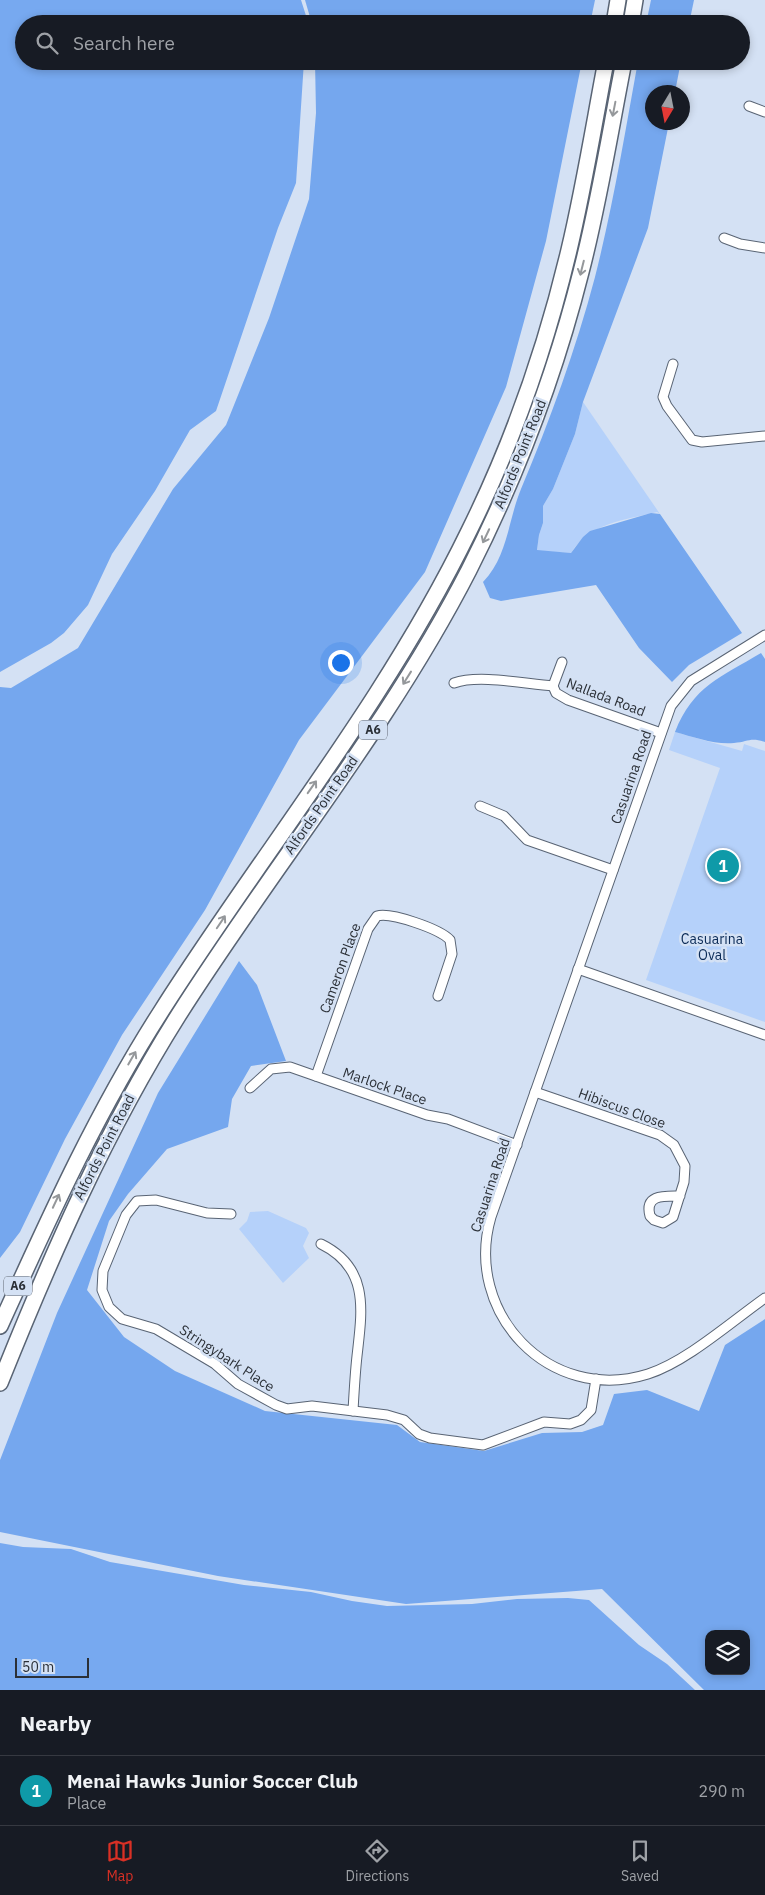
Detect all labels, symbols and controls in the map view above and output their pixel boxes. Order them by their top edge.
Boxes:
search box [15,15,750,70]
icon: search [33,29,61,57]
text: Search here [73,31,175,55]
north arrow [645,85,690,130]
one-way arrow [609,101,619,117]
one-way arrow [577,260,586,276]
street label: Alfords Point Road [490,397,550,511]
one-way arrow [480,528,490,543]
your location [328,650,354,676]
one-way arrow [402,671,412,685]
street label: Nallada Road [564,674,648,720]
road number: A6 [359,720,387,740]
street label: Casuarina Road [607,728,655,826]
street label: Alfords Point Road [280,752,362,858]
one-way arrow [307,781,317,795]
pin: 1 [707,847,739,885]
one-way arrow [216,915,226,929]
street label: Cameron Place [315,920,365,1016]
park label: Casuarina Oval [681,930,744,964]
one-way arrow [128,1051,138,1065]
street label: Marlock Place [341,1063,430,1109]
street label: Hibiscus Close [576,1084,668,1132]
street label: Alfords Point Road [70,1091,138,1203]
street label: Casuarina Road [466,1136,514,1234]
one-way arrow [52,1194,61,1209]
road number: A6 [4,1276,32,1295]
street label: Stringybark Place [176,1321,278,1396]
map controls [705,1630,750,1675]
button: layers [705,1630,750,1675]
scale bar [15,1655,89,1678]
text: 50 m [22,1658,54,1676]
text: Nearby [20,1709,91,1737]
text: Menai Hawks Junior Soccer Club [67,1769,358,1793]
text: 1 [31,1781,41,1801]
text: 290 m [698,1781,745,1801]
text: Place [67,1793,106,1813]
tab: Map [106,1837,134,1885]
tab: Directions [346,1837,409,1885]
tab: Saved [621,1837,659,1885]

